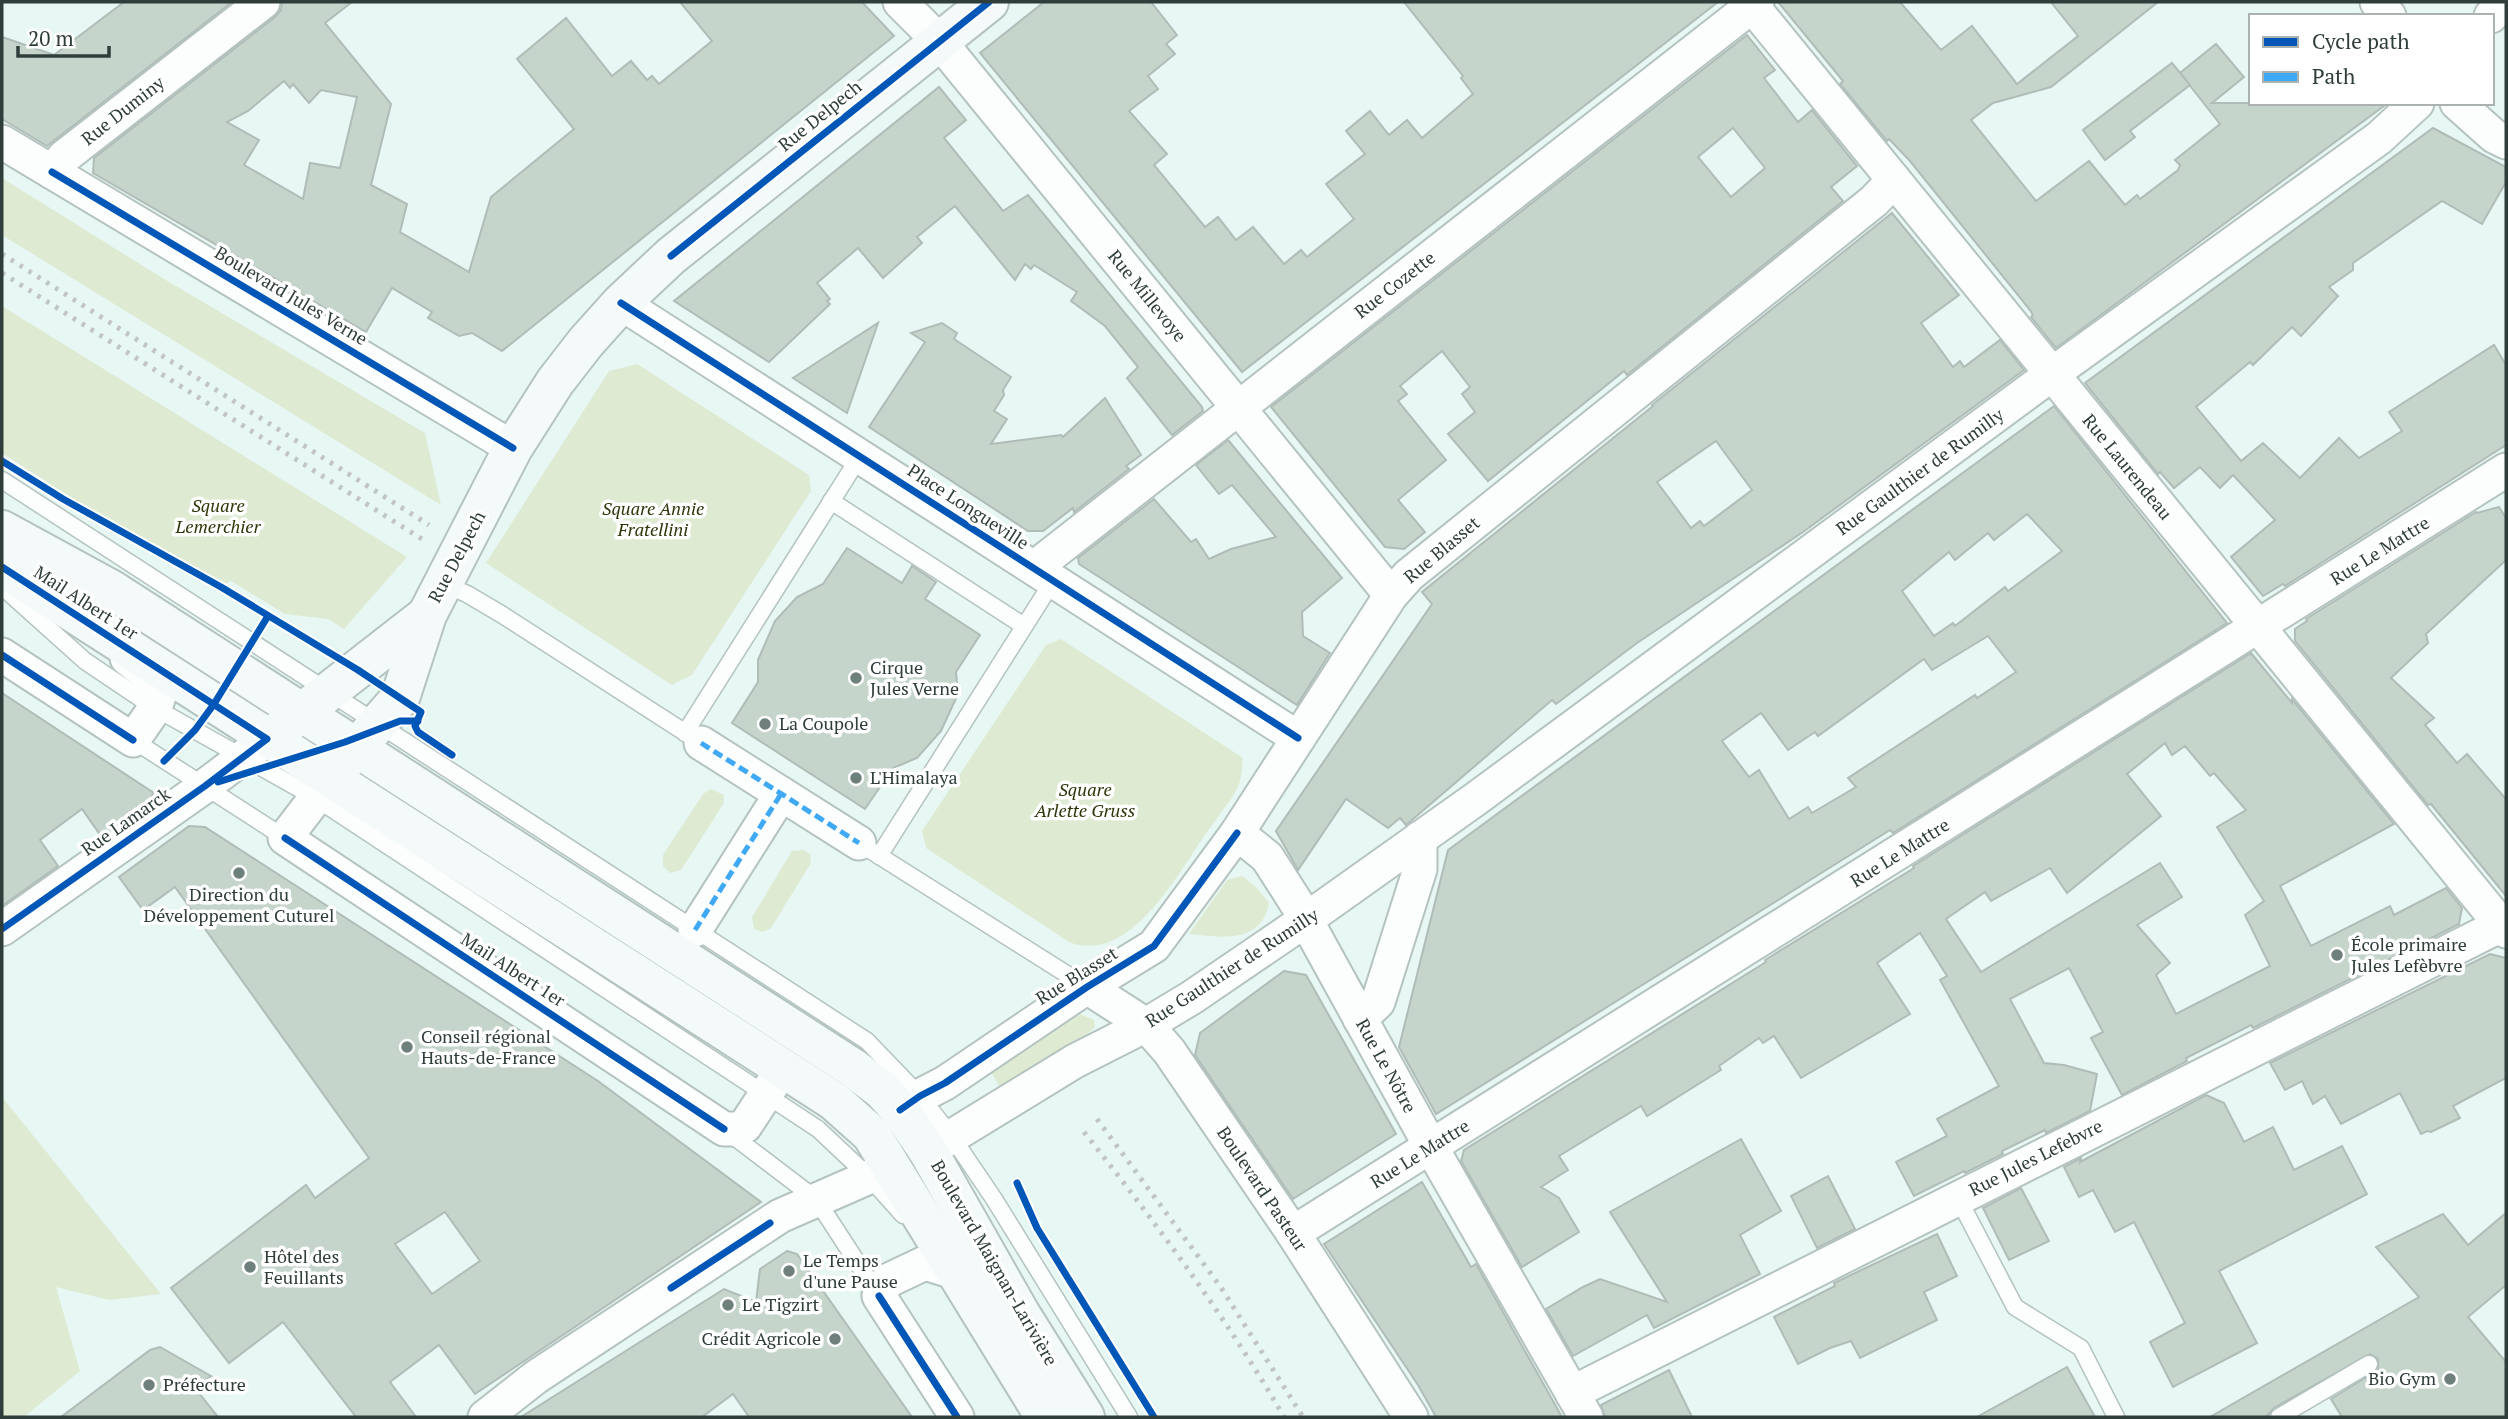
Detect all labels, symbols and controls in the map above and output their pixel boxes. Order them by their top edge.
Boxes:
scale bar [18,14,108,58]
legend [2249,14,2494,105]
text: 20 m [28,24,74,52]
text: Cycle path [2312,27,2410,55]
text: Path [2312,62,2355,90]
street label: Rue Duminy [76,70,170,150]
street label: Rue Delpech [773,74,866,156]
street label: Boulevard Jules Verne [211,240,372,350]
street label: Rue Millevoye [1103,244,1192,346]
street label: Rue Cozette [1349,245,1440,323]
street label: Rue Gaulthier de Rumilly [1831,402,2009,540]
street label: Rue Laurendeau [2078,408,2178,524]
street label: Place Longueville [903,458,1034,554]
park label: Square Lemerchier [175,493,262,538]
park label: Square Annie Fratellini [602,496,704,541]
street label: Rue Delpech [422,506,491,607]
street label: Rue Blasset [1398,510,1485,588]
street label: Rue Le Mattre [2325,510,2434,590]
street label: Mail Albert 1er [30,560,143,645]
place label: Cirque Jules Verne [870,655,959,700]
marker: Cirque Jules Verne [848,670,864,686]
place label: La Coupole [779,711,868,735]
marker: La Coupole [757,716,773,732]
place label: L'Himalaya [870,765,958,789]
marker: L'Himalaya [848,770,864,786]
park label: Square Arlette Gruss [1034,777,1135,822]
street label: Rue Lamarck [76,781,175,861]
street label: Rue Le Mattre [1845,812,1954,892]
marker: Direction du Développement Cuturel [231,865,247,881]
place label: Direction du Développement Cuturel [144,882,334,927]
street label: Rue Gaulthier de Rumilly [1140,902,1323,1032]
street label: Mail Albert 1er [457,927,570,1012]
place label: École primaire Jules Lefèbvre [2351,932,2467,977]
street label: Rue Blasset [1031,940,1122,1010]
marker: École primaire Jules Lefèbvre [2329,947,2345,963]
street label: Rue Le Nôtre [1351,1014,1423,1117]
place label: Conseil régional Hauts-de-France [421,1024,556,1069]
marker: Conseil régional Hauts-de-France [399,1039,415,1055]
street label: Rue Le Mattre [1365,1113,1474,1193]
street label: Rue Jules Lefebvre [1965,1113,2106,1201]
street label: Boulevard Pasteur [1212,1121,1314,1256]
street label: Boulevard Maignan-Larivière [926,1155,1064,1370]
place label: Hôtel des Feuillants [264,1244,344,1289]
place label: Le Temps d'une Pause [803,1248,898,1293]
marker: Hôtel des Feuillants [242,1259,258,1275]
marker: Le Temps d'une Pause [781,1263,797,1279]
place label: Le Tigzirt [742,1292,819,1316]
marker: Le Tigzirt [720,1297,736,1313]
place label: Crédit Agricole [701,1326,821,1350]
marker: Crédit Agricole [827,1331,843,1347]
place label: Bio Gym [2368,1366,2436,1390]
marker: Bio Gym [2442,1371,2458,1387]
place label: Préfecture [163,1372,246,1396]
marker: Préfecture [141,1377,157,1393]

